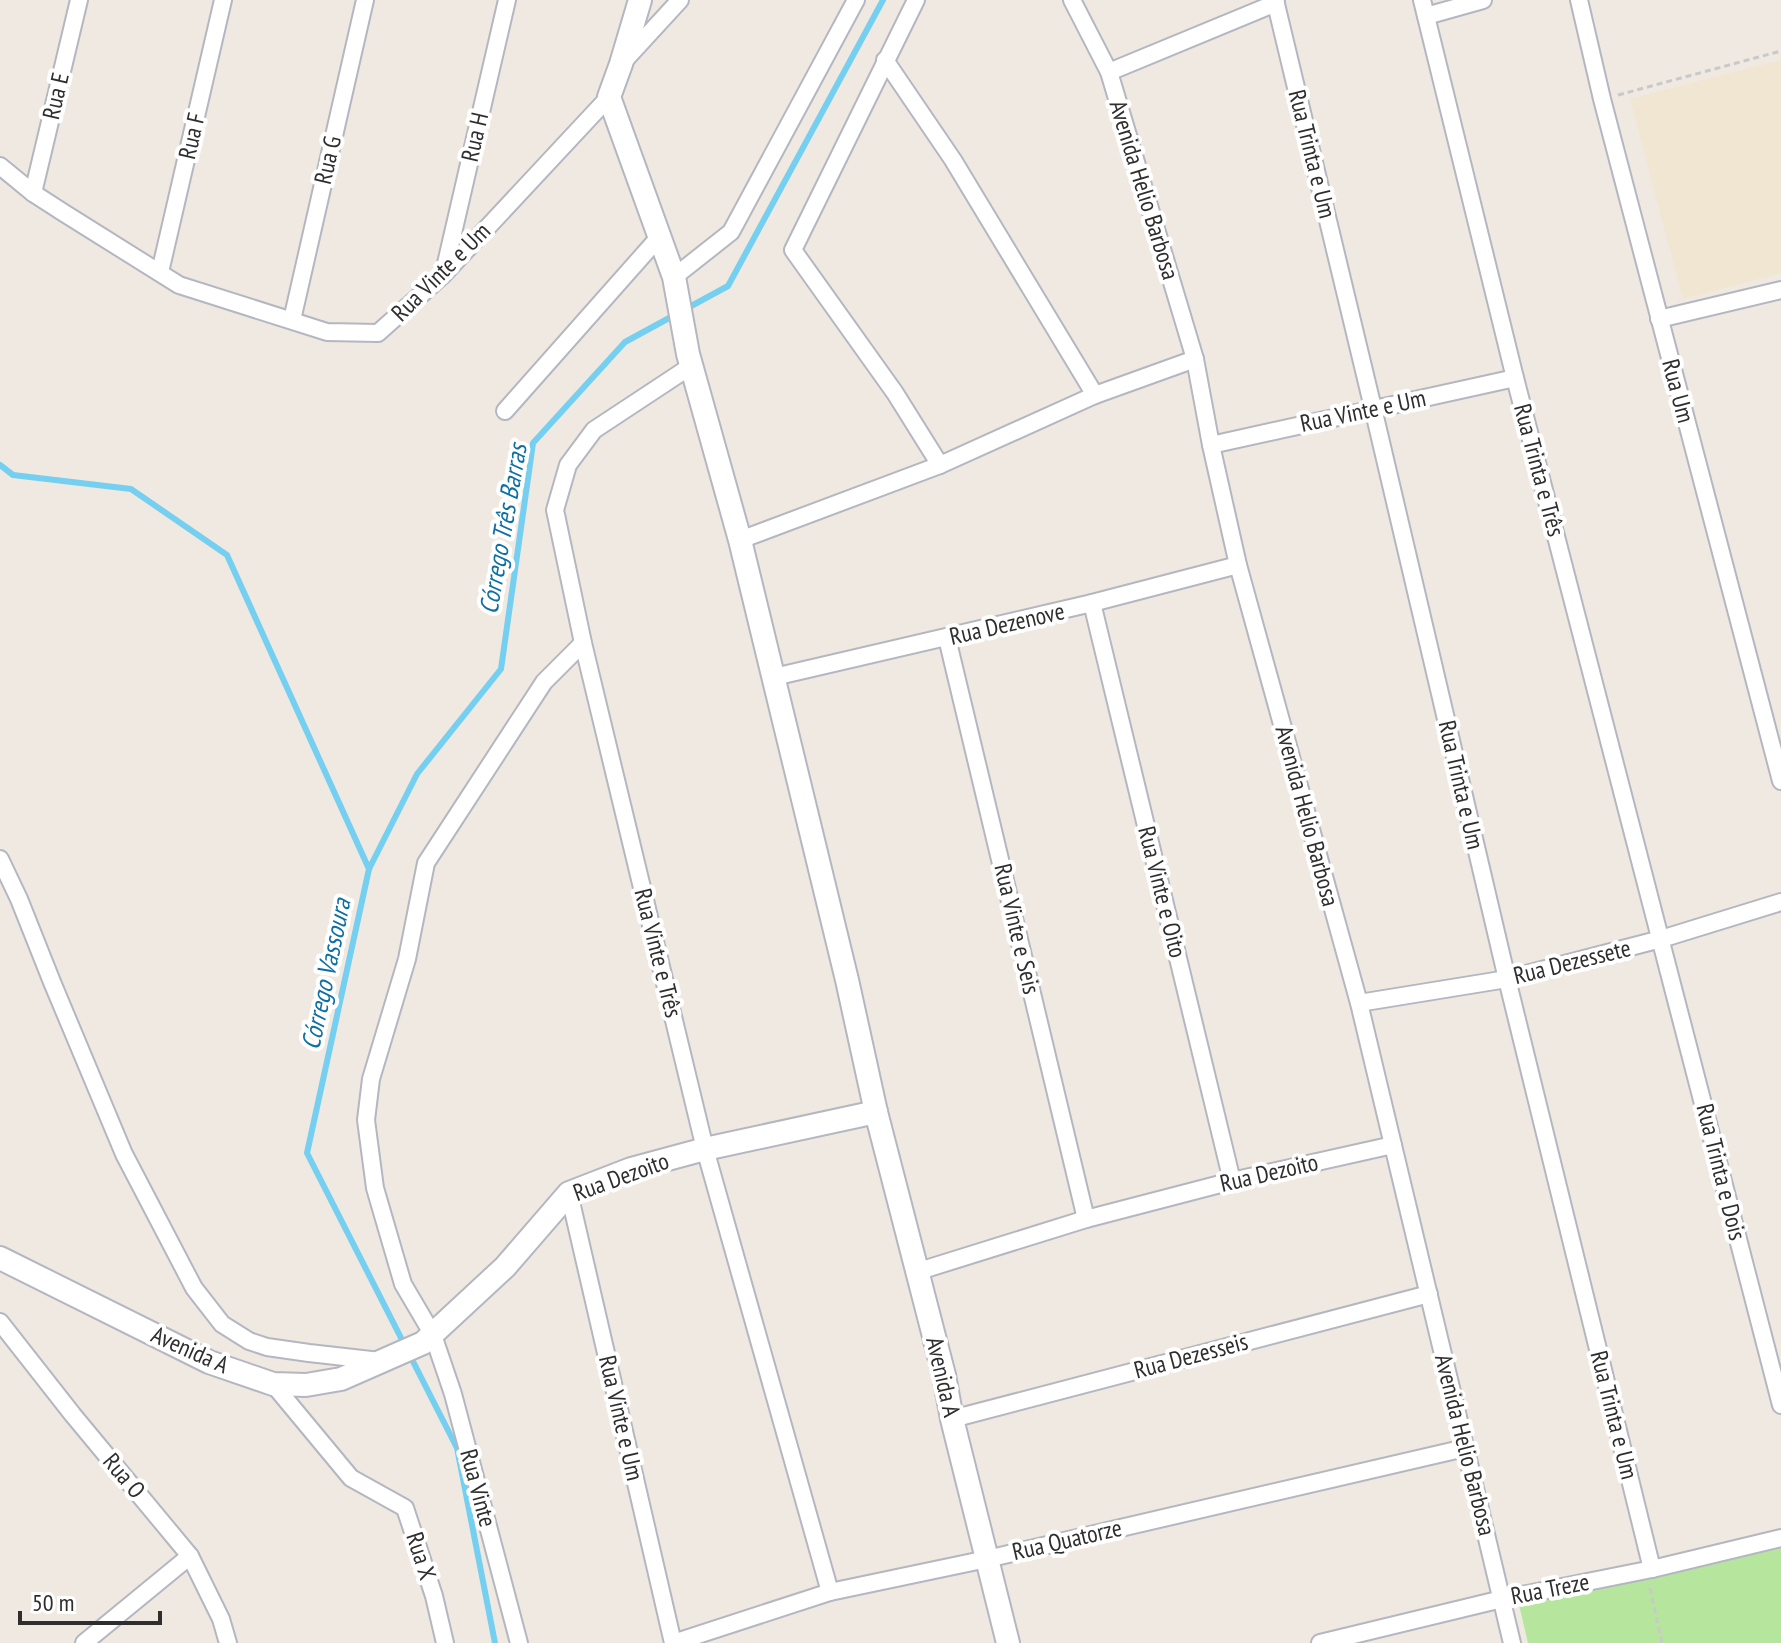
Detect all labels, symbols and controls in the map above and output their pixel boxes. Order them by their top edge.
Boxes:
street label: Rua E [35,70,76,122]
street label: Rua Trinta e Um [1282,86,1343,221]
street label: Avenida Helio Barbosa [1103,97,1186,283]
street label: Rua H [454,109,495,164]
street label: Rua F [171,110,212,162]
street label: Rua G [307,133,348,187]
street label: Rua Vinte e Um [385,216,497,328]
street label: Rua Um [1655,356,1702,426]
street label: Rua Vinte e Um [1297,382,1428,439]
street label: Rua Trinta e Três [1507,400,1572,540]
water label: Córrego Três Barras [471,439,534,617]
street label: Rua Dezenove [946,595,1067,652]
street label: Rua Trinta e Um [1432,717,1491,852]
street label: Avenida Helio Barbosa [1268,722,1346,910]
street label: Rua Vinte e Oito [1131,823,1194,961]
street label: Rua Vinte e Seis [987,861,1048,997]
street label: Rua Vinte e Três [627,885,689,1021]
water label: Córrego Vassoura [293,894,358,1052]
street label: Rua Dezessete [1510,932,1634,991]
street label: Rua Trinta e Dois [1690,1100,1753,1243]
street label: Rua Dezoito [569,1145,673,1208]
street label: Rua Dezoito [1217,1146,1321,1199]
street label: Avenida A [147,1319,234,1381]
street label: Rua Dezesseis [1131,1325,1251,1386]
street label: Avenida A [919,1334,968,1421]
street label: Rua Trinta e Um [1584,1347,1645,1482]
street label: Avenida Helio Barbosa [1428,1351,1503,1539]
street label: Rua Vinte e Um [592,1352,651,1483]
street label: Rua Vinte [453,1446,504,1530]
street label: Rua O [96,1447,152,1505]
street label: Rua Quatorze [1009,1512,1125,1567]
street label: Rua X [399,1528,444,1583]
street label: Rua Treze [1508,1566,1592,1611]
scale bar [20,1575,160,1625]
text: 50 m [32,1587,74,1618]

